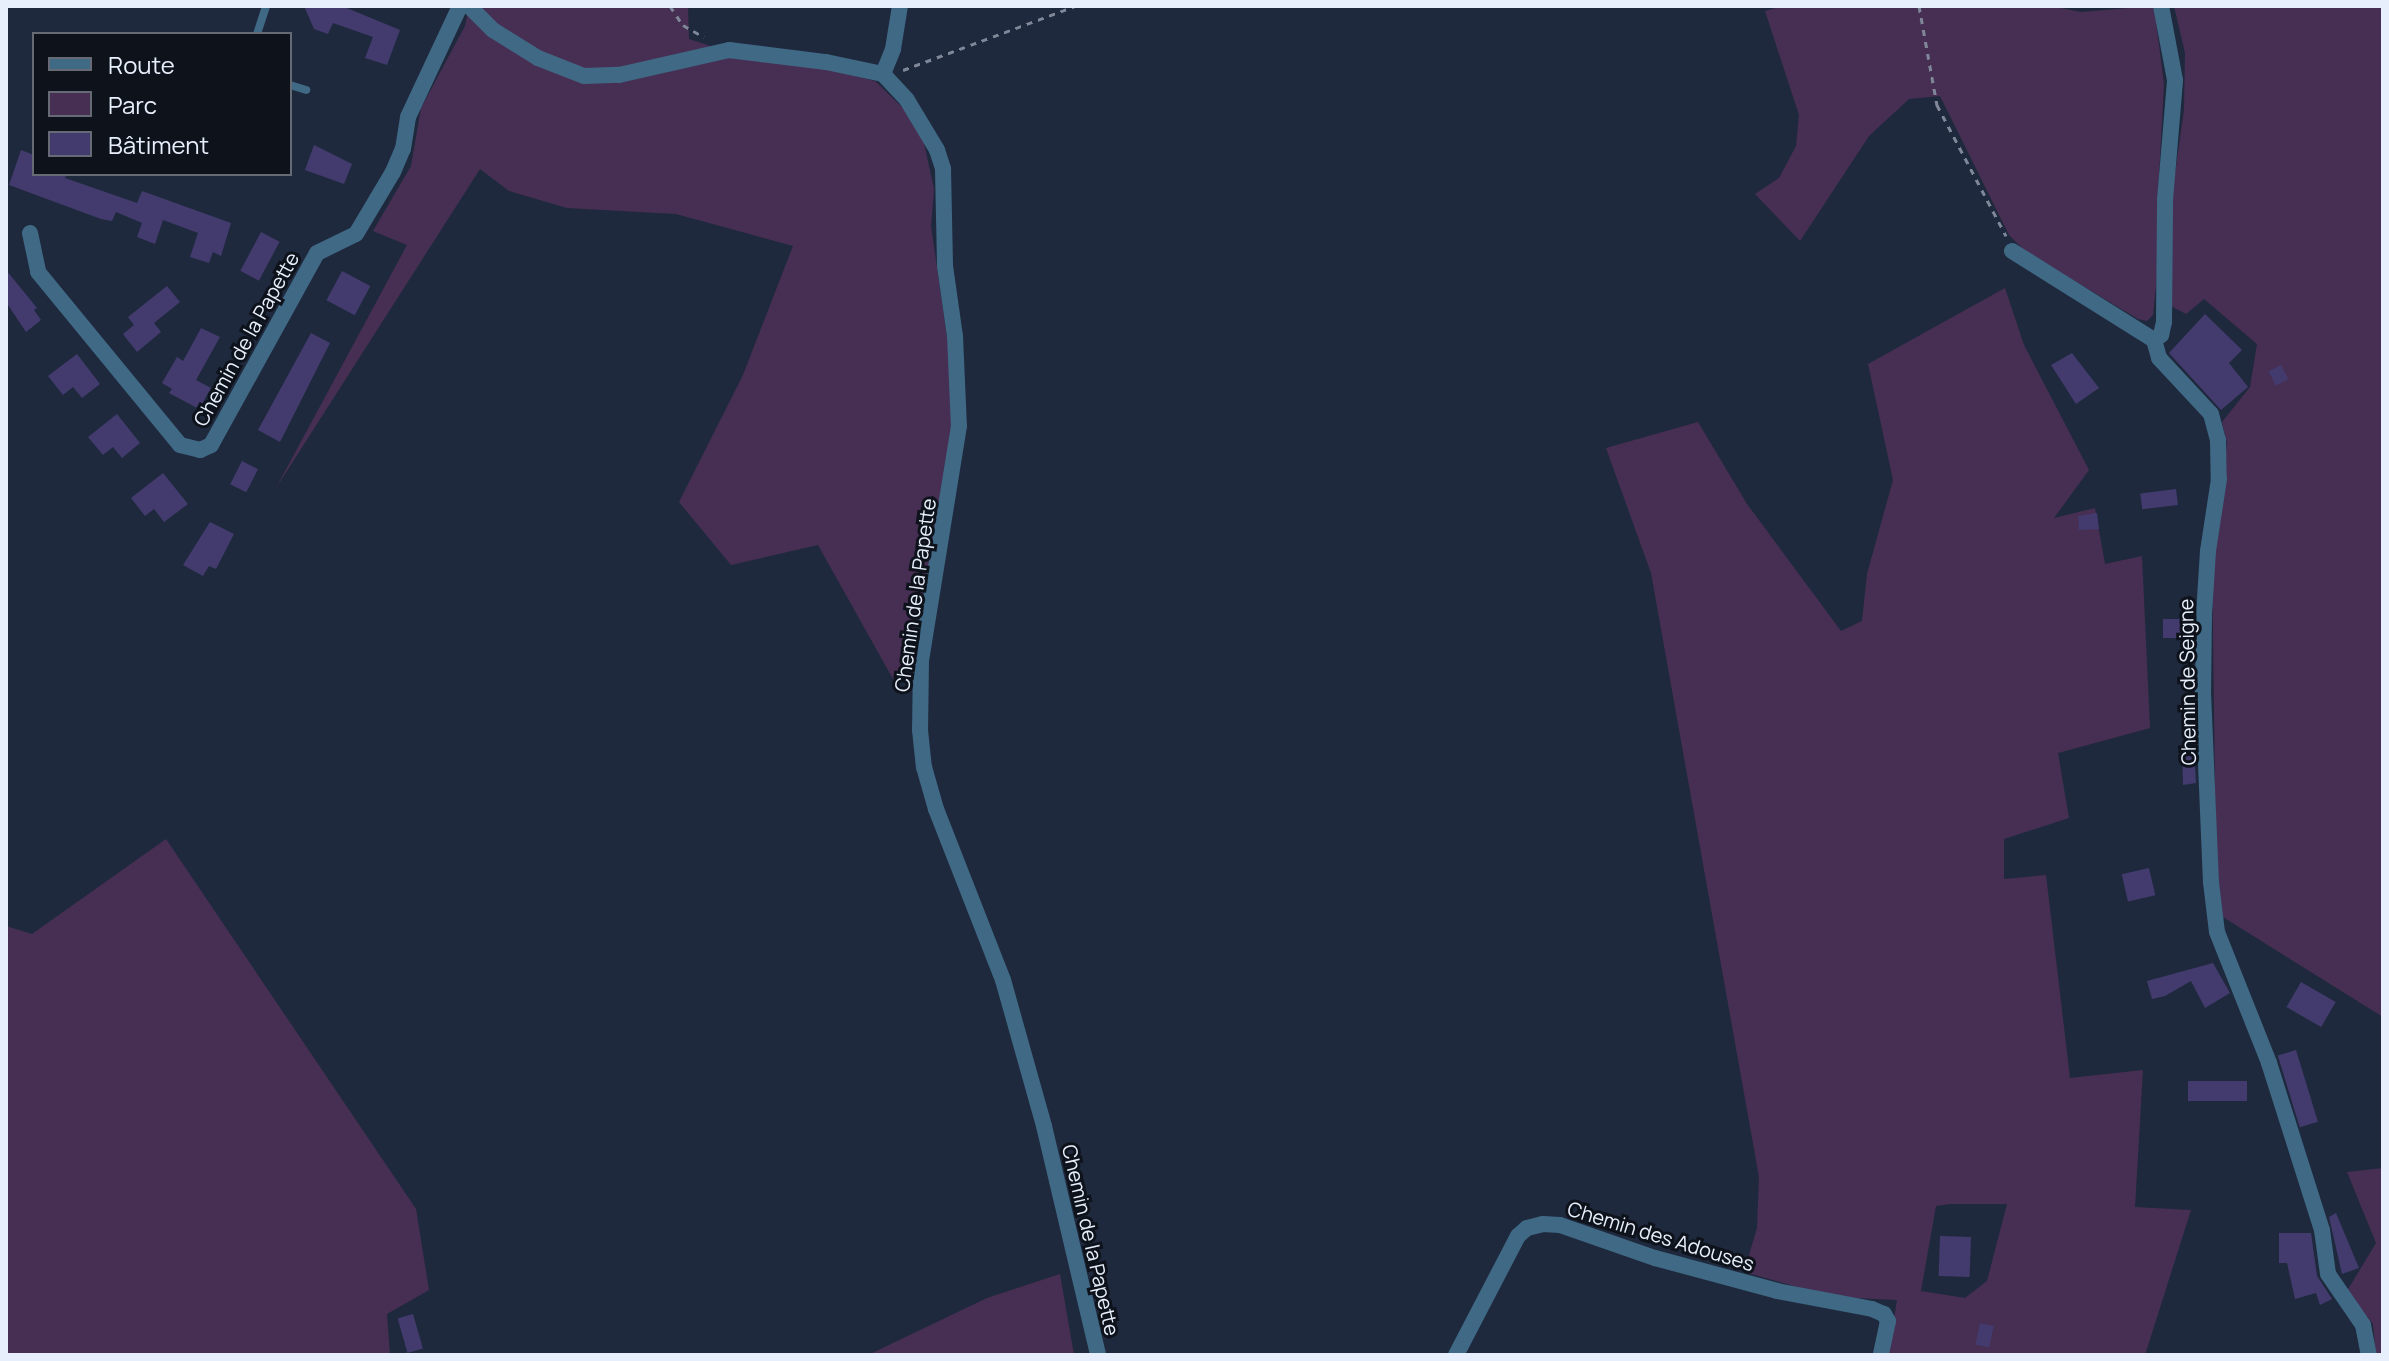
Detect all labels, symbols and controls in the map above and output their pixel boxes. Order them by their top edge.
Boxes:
legend [32,32,292,176]
text: Route [108,48,175,81]
text: Parc [108,88,157,121]
text: Bâtiment [108,128,209,161]
street label: Chemin de la Papette [188,248,304,430]
street label: Chemin de la Papette [890,497,940,693]
street label: Chemin de Seigne [2174,598,2200,766]
street label: Chemin de la Papette [1057,1142,1125,1338]
street label: Chemin des Adouses [1565,1196,1757,1276]

